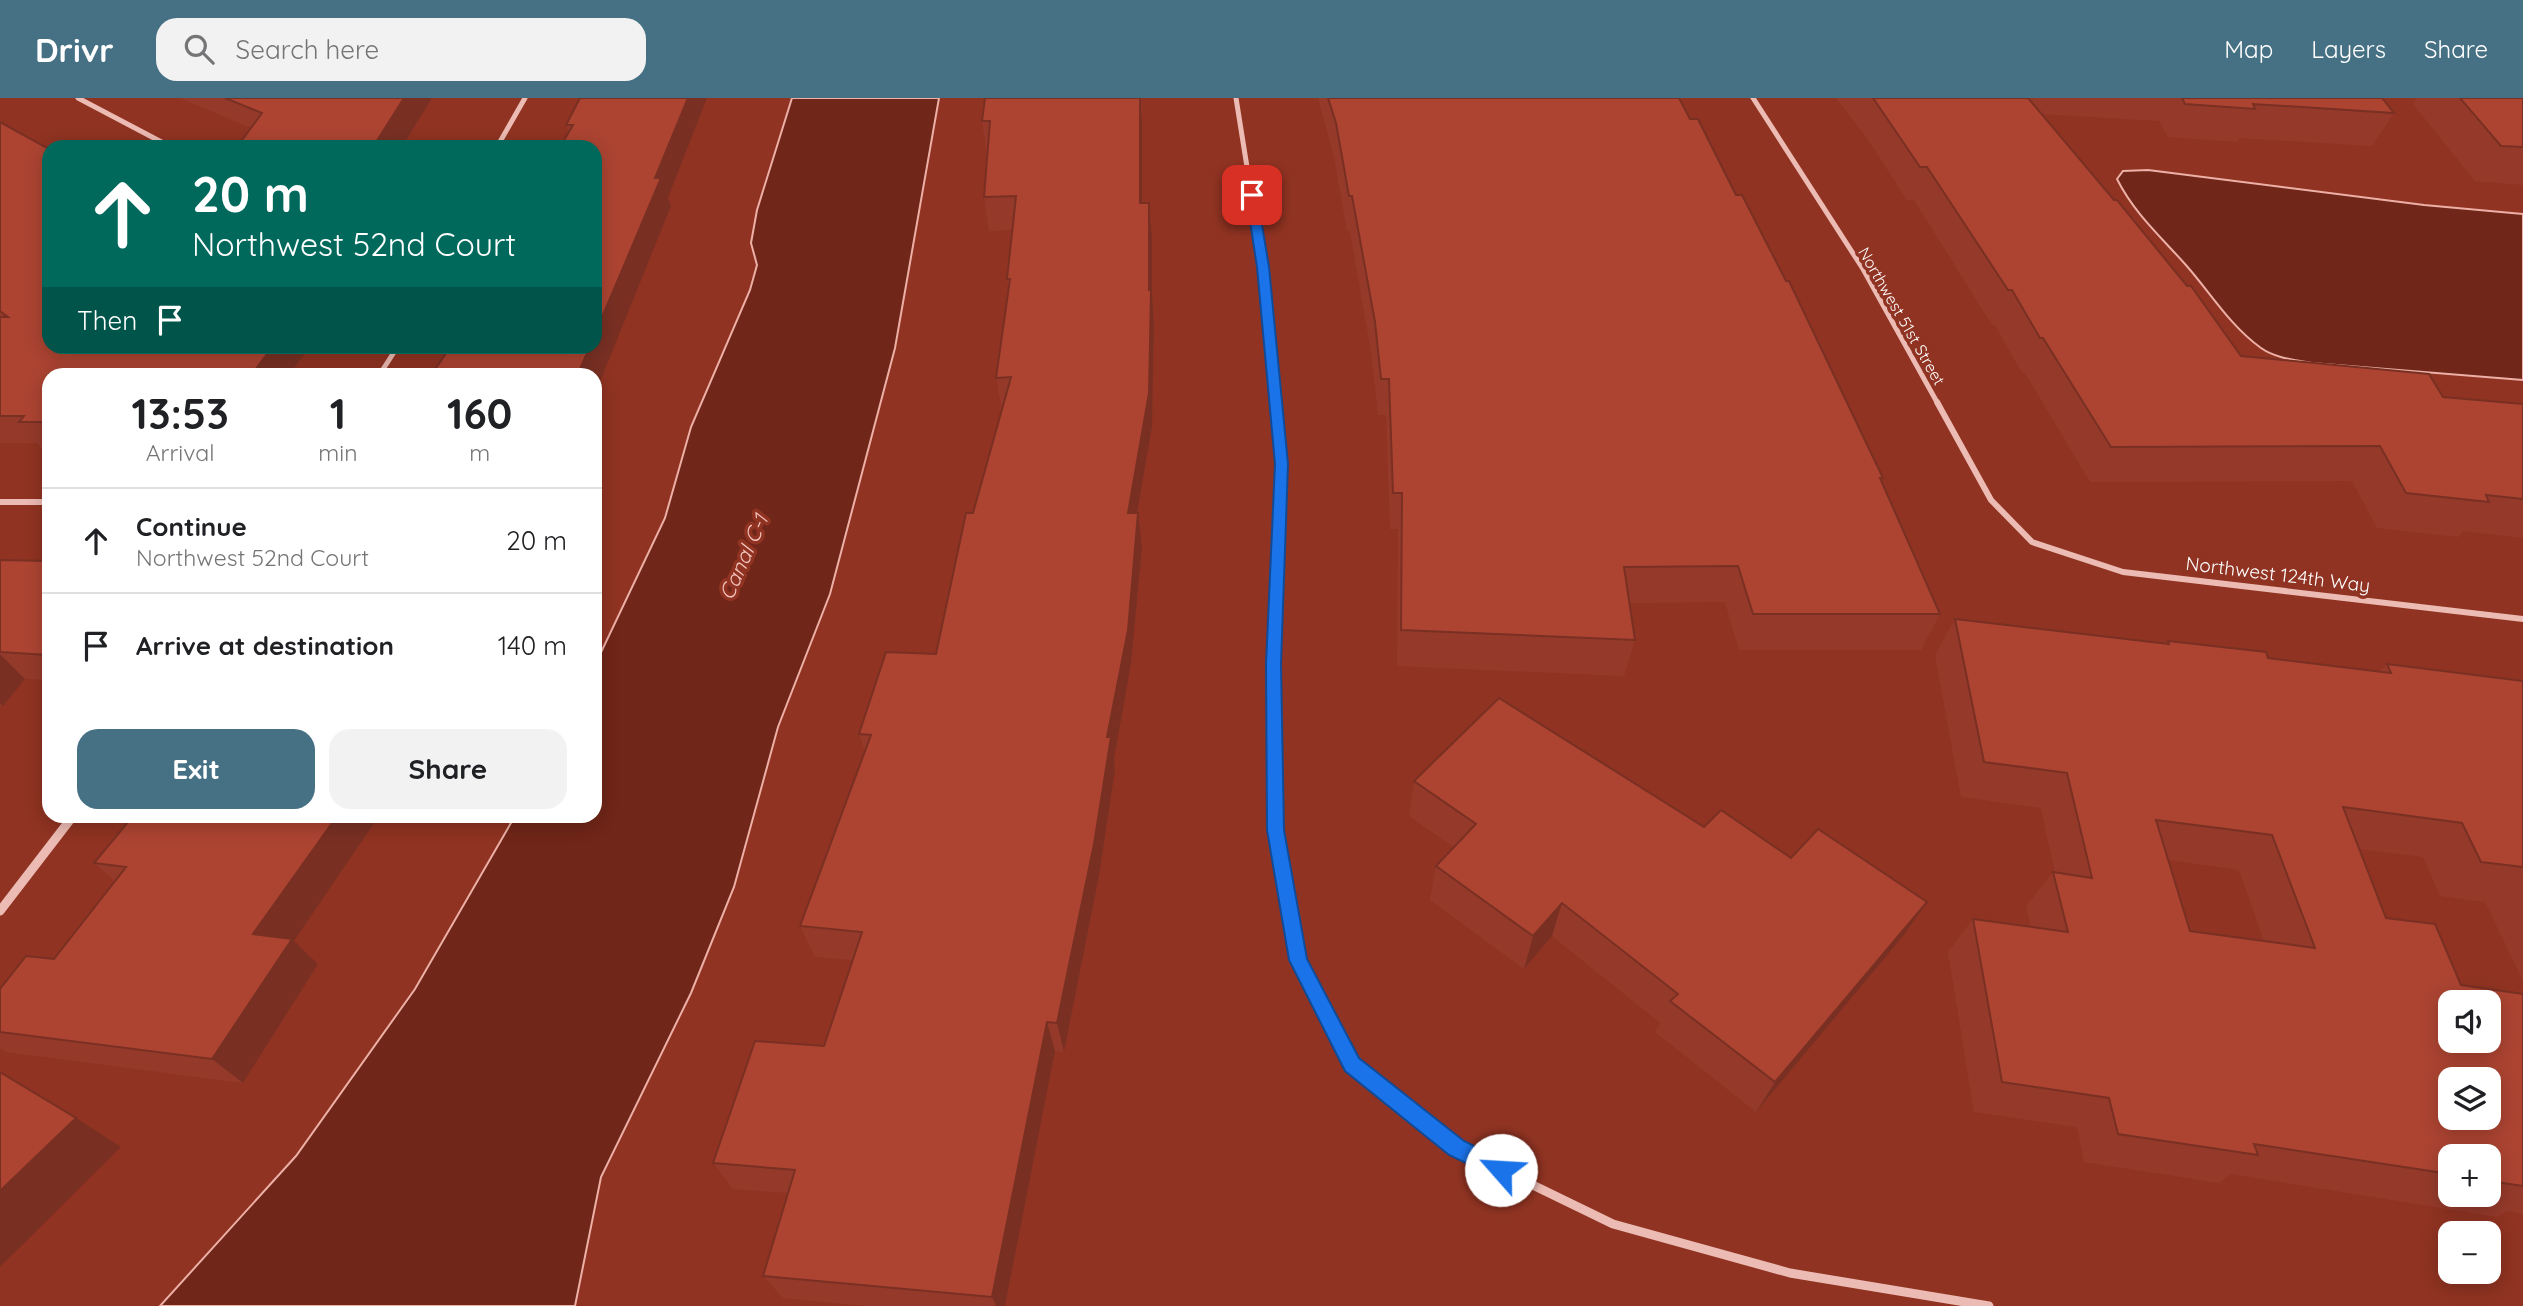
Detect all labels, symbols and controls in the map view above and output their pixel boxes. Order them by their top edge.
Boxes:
search box [156,18,646,81]
text: Drivr [35,29,114,70]
icon: search [180,30,218,68]
text: Search here [236,33,379,66]
text: Map [2224,34,2273,64]
text: Layers [2311,34,2386,64]
text: Share [2424,34,2488,64]
text: 20 m [192,163,309,224]
pin [1222,165,1282,225]
icon: ahead [77,168,168,259]
icon: arrive [1233,176,1271,214]
text: Northwest 52nd Court [192,224,516,264]
street label: Northwest 51st Street [1854,243,1950,389]
icon: arrive [151,301,189,339]
text: Then [77,304,137,337]
text: 13:53 [132,387,229,440]
text: 1 [330,387,346,440]
text: 160 [447,387,512,440]
text: Arrival [146,438,215,467]
text: min [318,438,357,467]
text: m [469,438,490,467]
water label: Canal C-1 [713,508,774,604]
text: Continue [136,510,247,543]
icon: ahead [77,522,115,560]
text: 20 m [506,524,567,557]
text: Northwest 52nd Court [136,543,369,572]
street label: Northwest 124th Way [2184,551,2372,597]
icon: arrive [77,627,115,665]
text: Arrive at destination [136,629,394,662]
text: 140 m [498,629,567,662]
button: Exit [77,729,315,809]
button: Share [329,729,567,809]
map controls [2438,990,2501,1284]
button: sound [2438,990,2501,1053]
button: layers [2438,1067,2501,1130]
position arrow [1464,1133,1538,1207]
button: + [2438,1144,2501,1207]
button: − [2438,1221,2501,1284]

